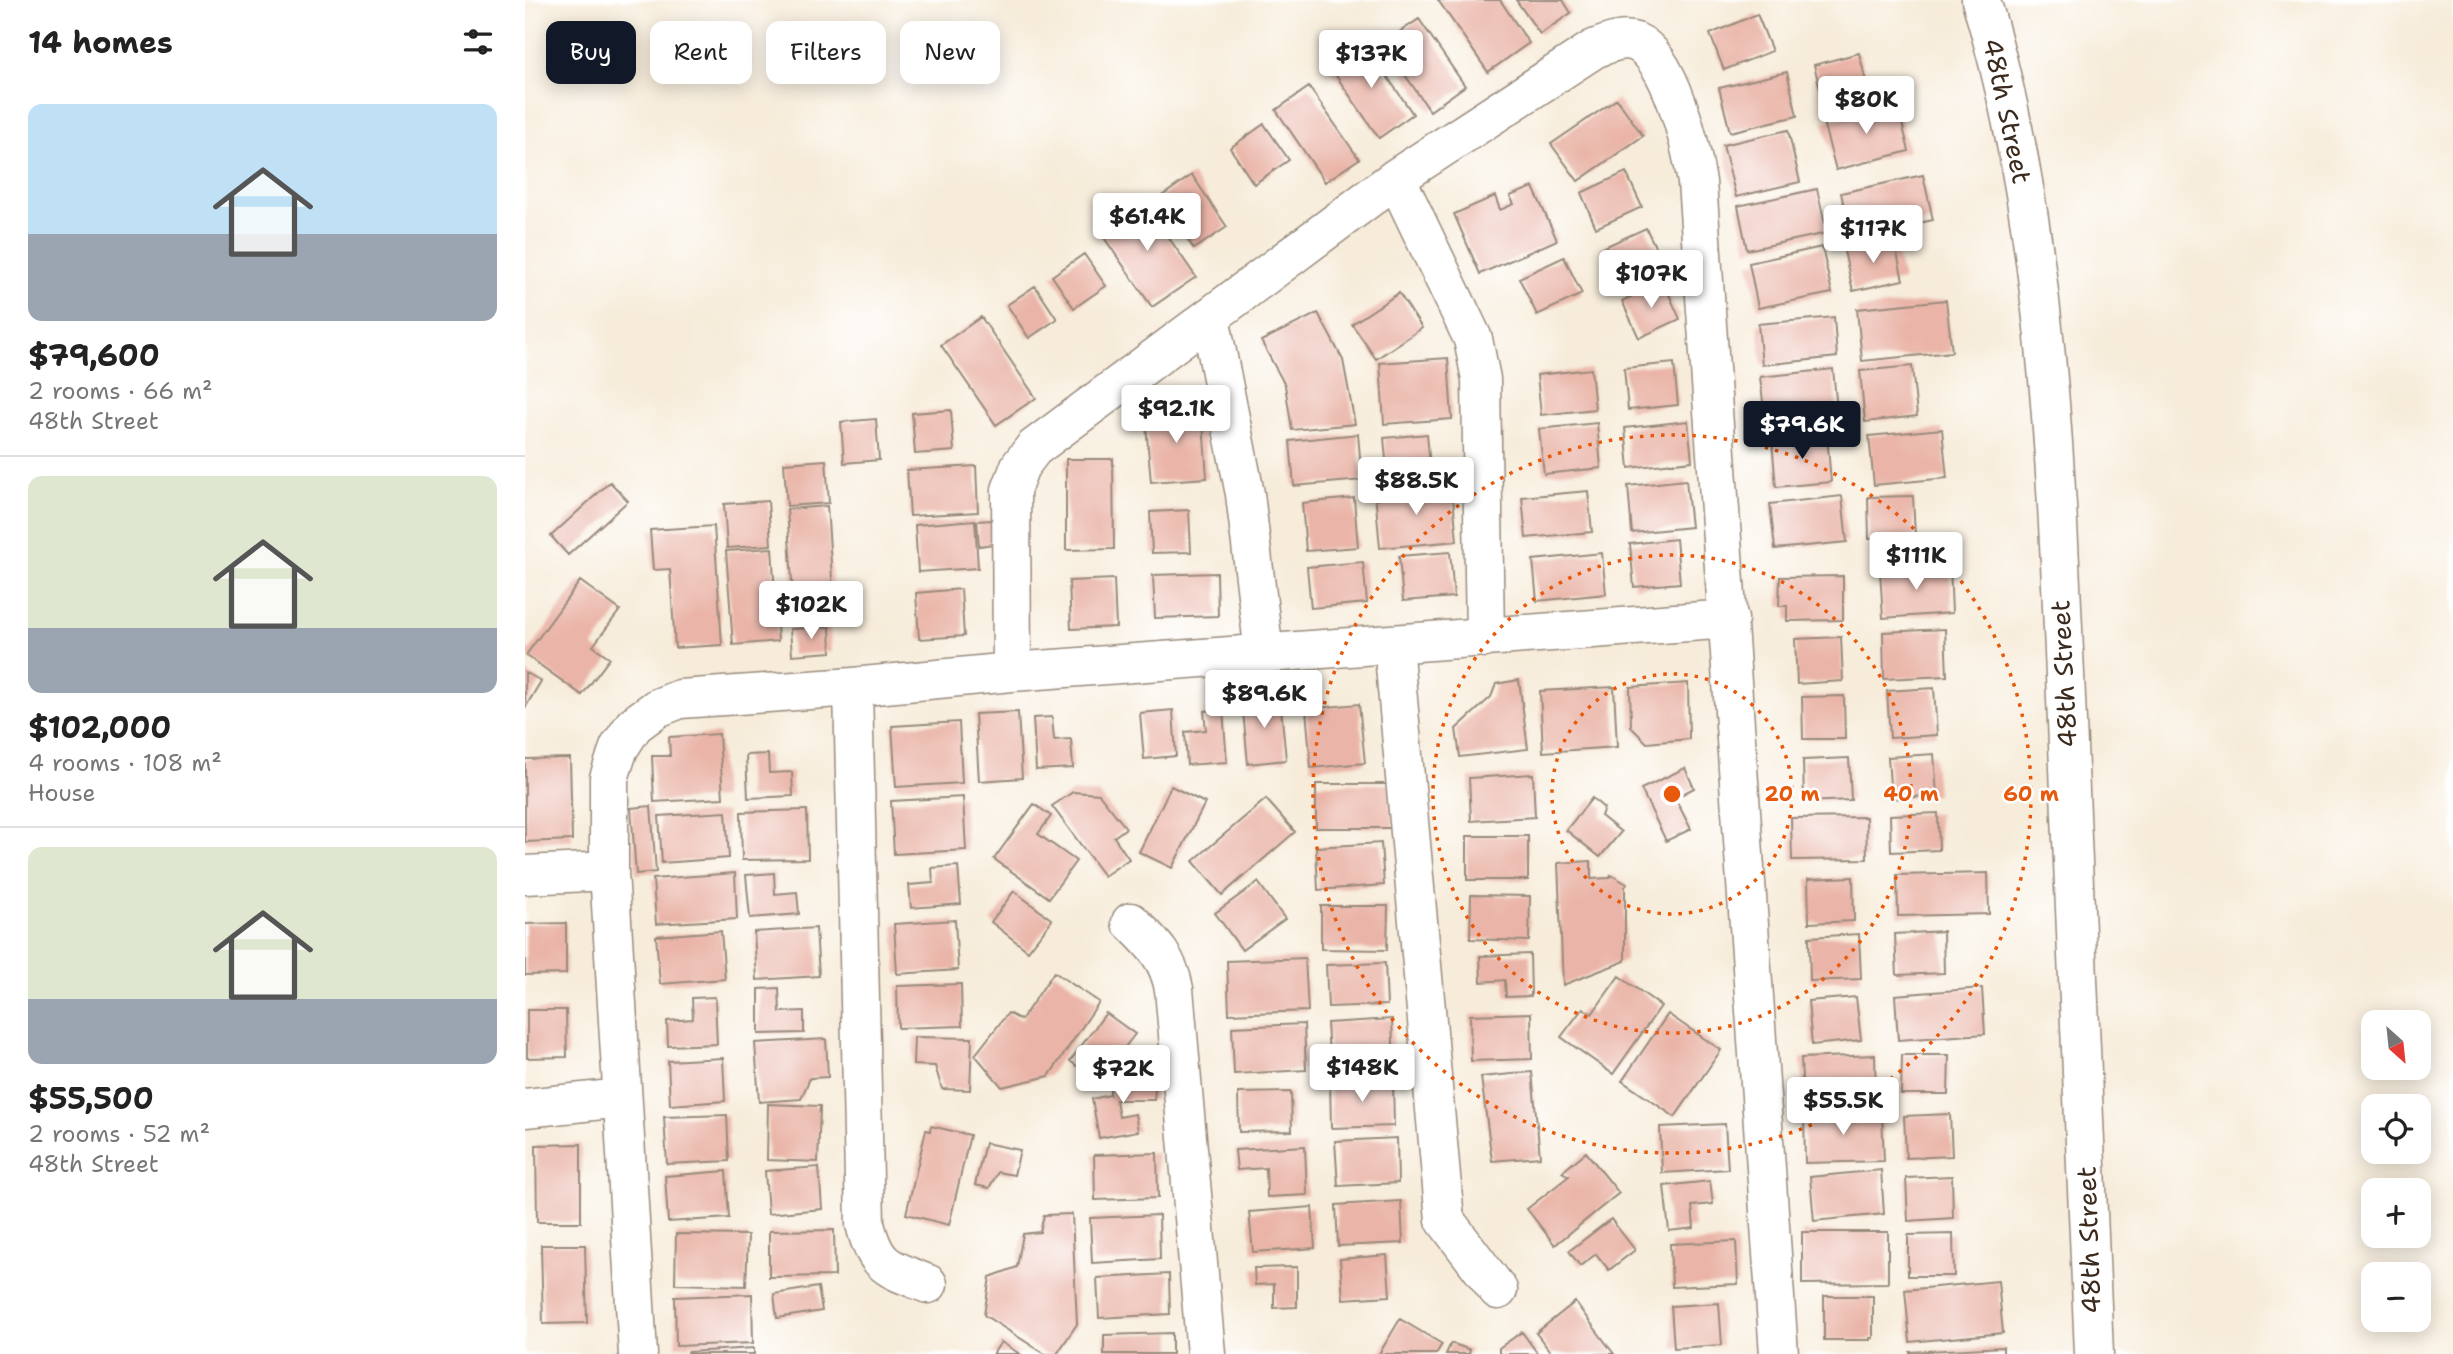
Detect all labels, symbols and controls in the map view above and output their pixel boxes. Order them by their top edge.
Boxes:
chip: Buy [546,21,636,84]
chip: Rent [650,21,752,84]
chip: Filters [766,21,886,84]
chip: New [900,21,1000,84]
text: 14 homes [28,22,173,63]
icon: filters [459,23,497,61]
pin: $137K [1322,31,1420,90]
street label: 48th Street [1975,35,2040,187]
text: $137K [1335,38,1407,68]
pin: $80K [1825,76,1907,136]
text: $80K [1834,84,1898,114]
icon: home [200,149,326,275]
pin: $61.4K [1090,194,1204,253]
text: $61.4K [1109,201,1185,231]
pin: $117K [1824,205,1922,265]
text: $117K [1840,213,1906,243]
pin: $107K [1602,250,1700,310]
text: $107K [1615,258,1687,288]
text: $79,600 [28,335,160,376]
text: 2 rooms · 66 m² [28,376,213,406]
pin: $92.1K [1119,386,1233,445]
text: $92.1K [1137,393,1215,423]
pin: $79.6K [1745,402,1859,461]
text: 48th Street [28,406,159,436]
text: $79.6K [1759,409,1845,439]
pin: $88.5K [1359,458,1473,517]
text: $88.5K [1374,465,1458,495]
icon: home [200,521,326,647]
pin: $111K [1867,532,1965,592]
text: $111K [1886,540,1946,570]
pin: $102K [762,582,860,641]
text: $102K [775,589,847,619]
street label: 48th Street [2042,599,2085,749]
pin: $89.6K [1207,670,1321,730]
text: $89.6K [1221,678,1307,708]
text: $102,000 [28,707,171,748]
text: 4 rooms · 108 m² [28,748,222,778]
text: House [28,778,96,808]
text: 20 m [1764,780,1820,808]
text: 40 m [1883,780,1939,808]
text: 60 m [2003,780,2059,808]
centre of rings [1660,782,1684,806]
icon: home [200,892,326,1018]
north arrow [2361,1010,2431,1080]
map controls [2361,1010,2431,1332]
pin: $148K [1313,1044,1411,1104]
pin: $72K [1082,1046,1164,1105]
text: $148K [1326,1052,1398,1082]
text: $72K [1092,1053,1154,1083]
text: $55,500 [28,1078,154,1119]
pin: $55.5K [1786,1078,1900,1137]
text: $55.5K [1803,1085,1883,1115]
button: locate [2361,1094,2431,1164]
text: 2 rooms · 52 m² [28,1119,210,1149]
text: 48th Street [28,1149,159,1179]
street label: 48th Street [2068,1166,2109,1314]
button: + [2361,1178,2431,1248]
button: − [2361,1262,2431,1332]

